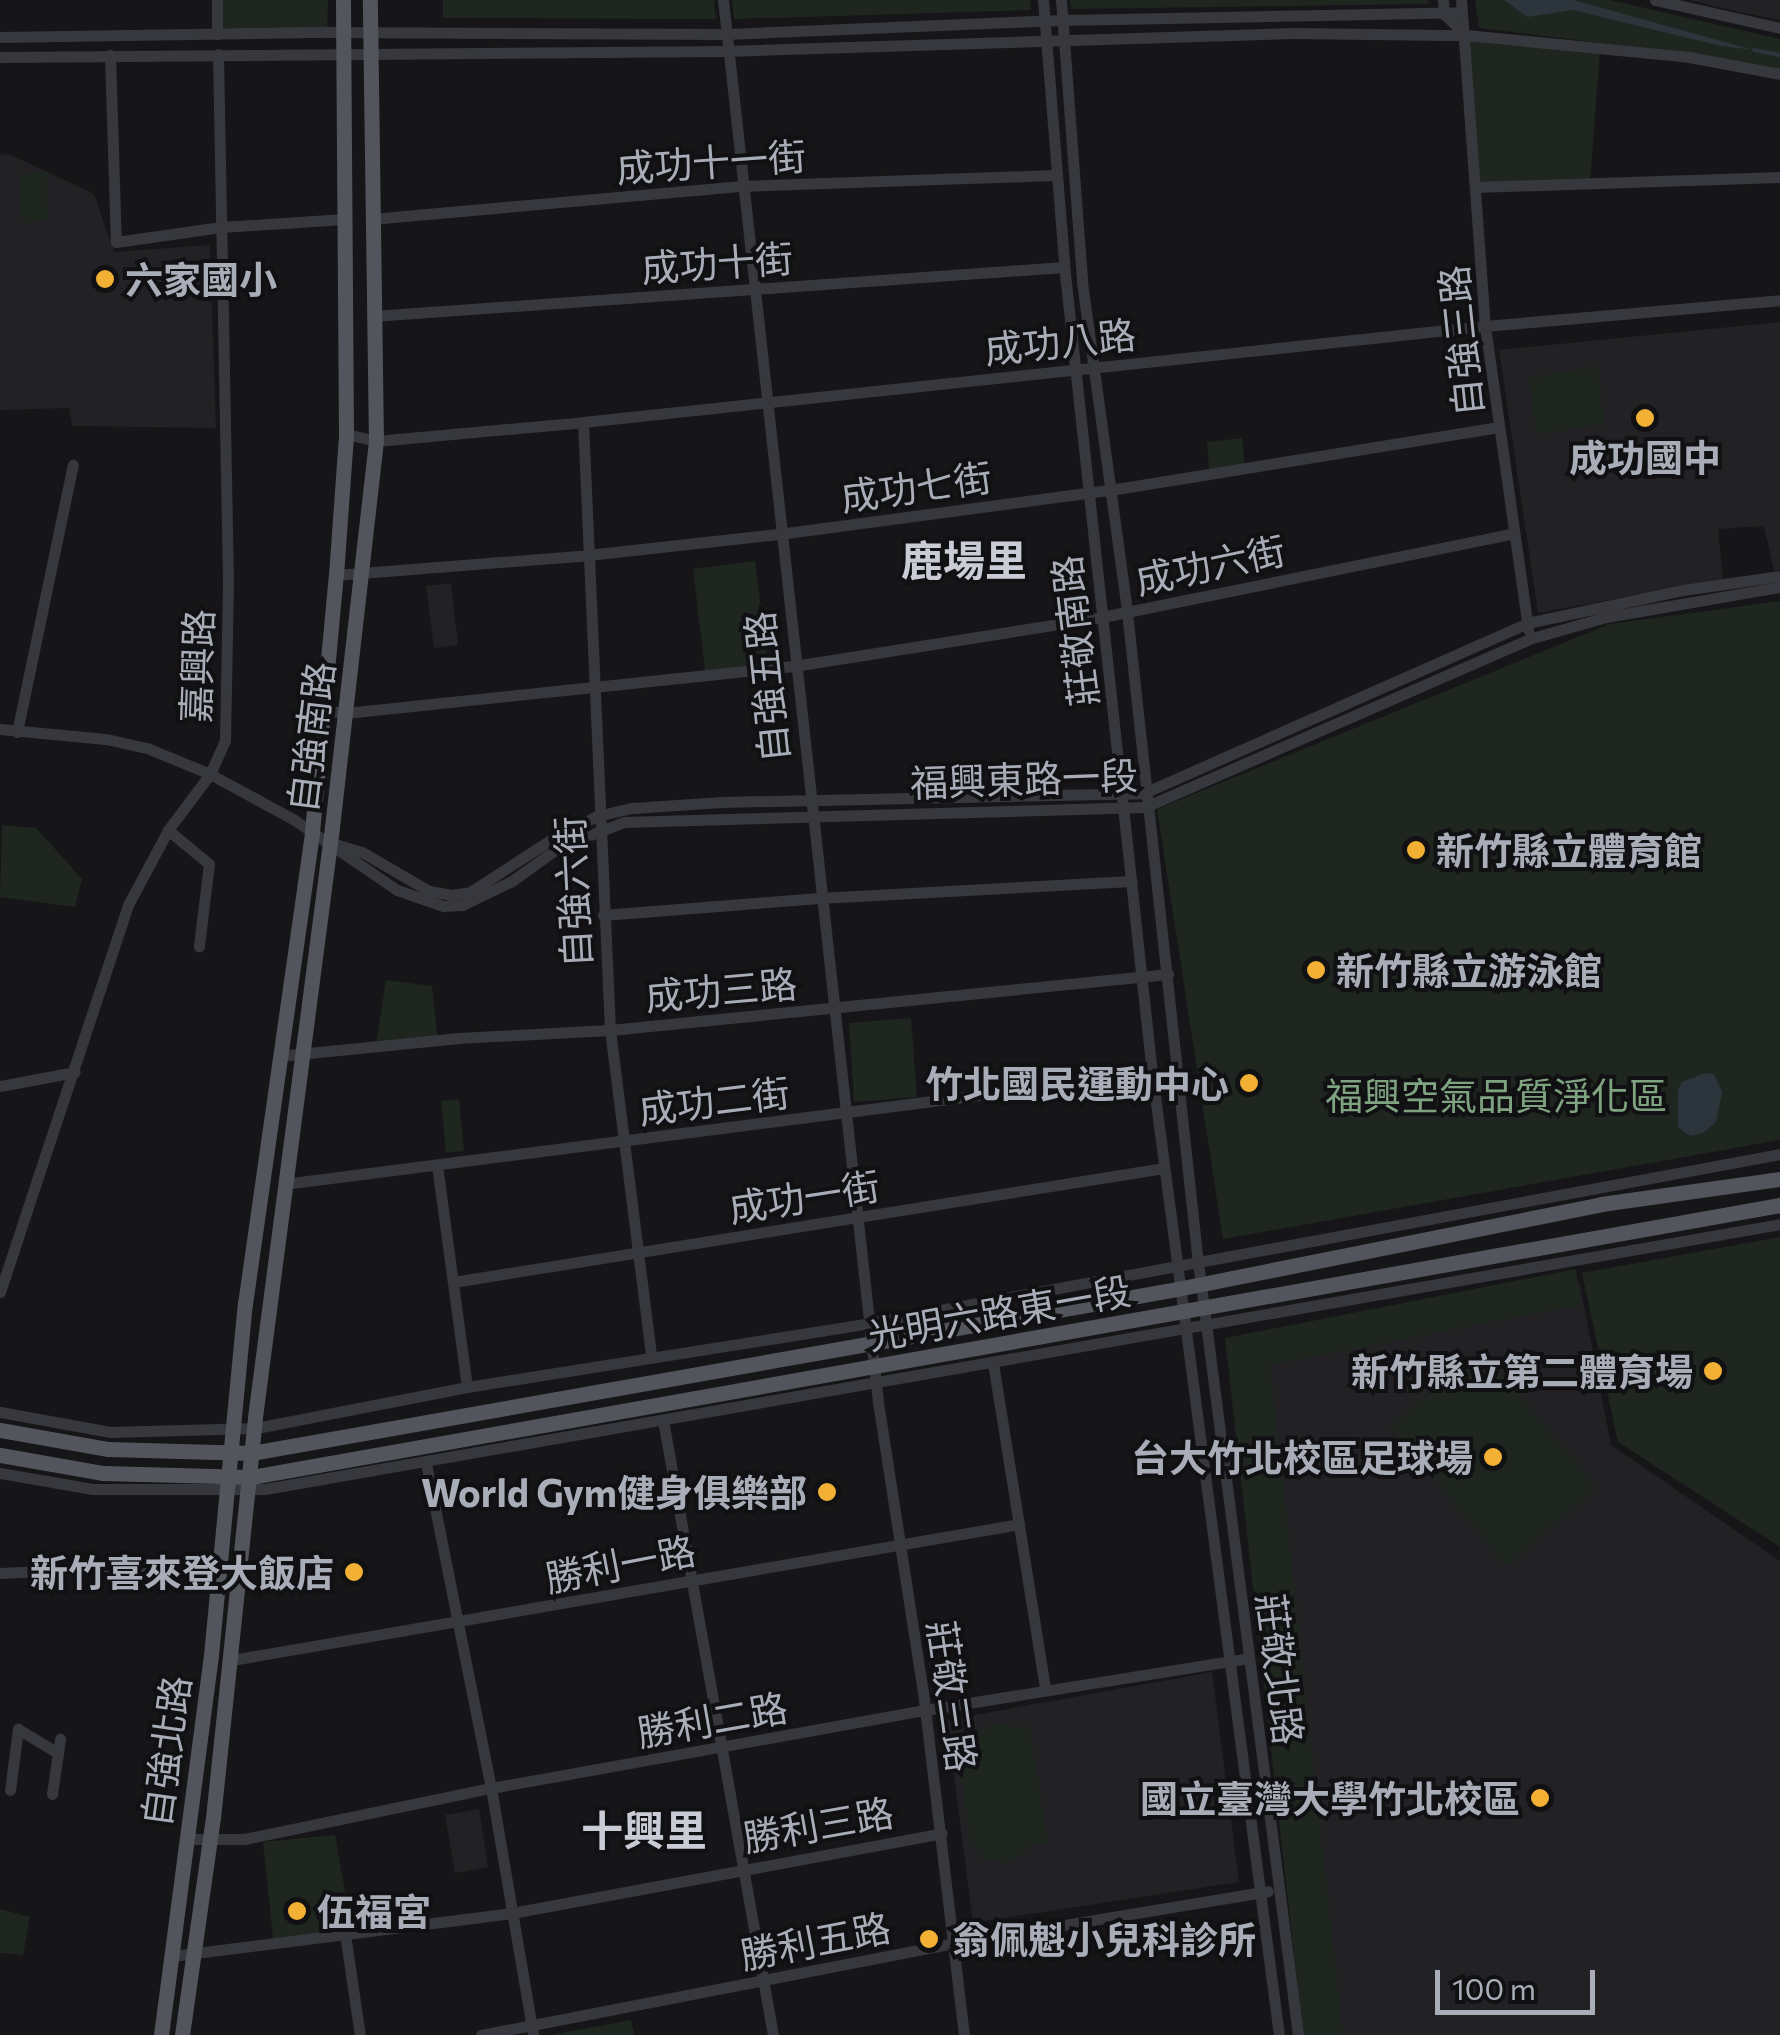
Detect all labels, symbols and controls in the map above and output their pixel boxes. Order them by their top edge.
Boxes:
street label: 成功十一街 [615,132,807,190]
street label: 成功十街 [640,234,794,290]
place label: 六家國小 [125,256,277,302]
street label: 自強三路 [1429,263,1491,419]
marker: 六家國小 [94,268,116,290]
street label: 成功八路 [982,310,1138,372]
marker: 成功國中 [1634,407,1656,429]
place label: 成功國中 [1569,434,1721,480]
street label: 成功七街 [838,453,994,519]
street label: 成功六街 [1131,526,1289,602]
district label: 鹿場里 [901,534,1027,584]
street label: 莊敬南路 [1042,553,1106,709]
street label: 嘉興路 [171,608,221,724]
street label: 自強五路 [735,609,797,765]
street label: 自強南路 [278,659,342,815]
street label: 福興東路一段 [909,751,1139,805]
street label: 自強六街 [545,815,599,969]
place label: 新竹縣立體育館 [1436,827,1702,873]
marker: 新竹縣立體育館 [1405,839,1427,861]
place label: 新竹縣立游泳館 [1336,947,1602,993]
marker: 新竹縣立游泳館 [1305,959,1327,981]
street label: 成功三路 [643,960,799,1018]
place label: 竹北國民運動中心 [925,1060,1229,1106]
street label: 成功二街 [636,1068,792,1132]
marker: 竹北國民運動中心 [1238,1072,1260,1094]
park label: 福興空氣品質淨化區 [1325,1072,1667,1118]
street label: 成功一街 [725,1162,883,1230]
street label: 光明六路東一段 [864,1266,1134,1358]
place label: 新竹縣立第二體育場 [1351,1348,1693,1394]
marker: 新竹縣立第二體育場 [1702,1360,1724,1382]
place label: 台大竹北校區足球場 [1131,1434,1473,1480]
marker: 台大竹北校區足球場 [1482,1446,1504,1468]
place label: World Gym健身俱樂部 [421,1469,807,1515]
marker: World Gym健身俱樂部 [816,1481,838,1503]
street label: 勝利一路 [541,1526,699,1600]
place label: 新竹喜來登大飯店 [30,1549,334,1595]
marker: 新竹喜來登大飯店 [343,1561,365,1583]
street label: 莊敬北路 [1249,1591,1313,1747]
street label: 莊敬三路 [920,1618,986,1774]
street label: 自強北路 [132,1673,198,1829]
street label: 勝利二路 [633,1683,791,1755]
place label: 國立臺灣大學竹北校區 [1140,1775,1520,1821]
marker: 國立臺灣大學竹北校區 [1529,1787,1551,1809]
street label: 勝利三路 [739,1788,897,1860]
district label: 十興里 [581,1804,707,1854]
place label: 伍福宮 [317,1888,431,1934]
marker: 伍福宮 [286,1900,308,1922]
street label: 勝利五路 [736,1903,894,1977]
place label: 翁佩魁小兒科診所 [952,1916,1256,1962]
marker: 翁佩魁小兒科診所 [916,1926,942,1952]
scale bar [1440,1950,1600,2012]
text: 100 m [1452,1969,1536,2006]

